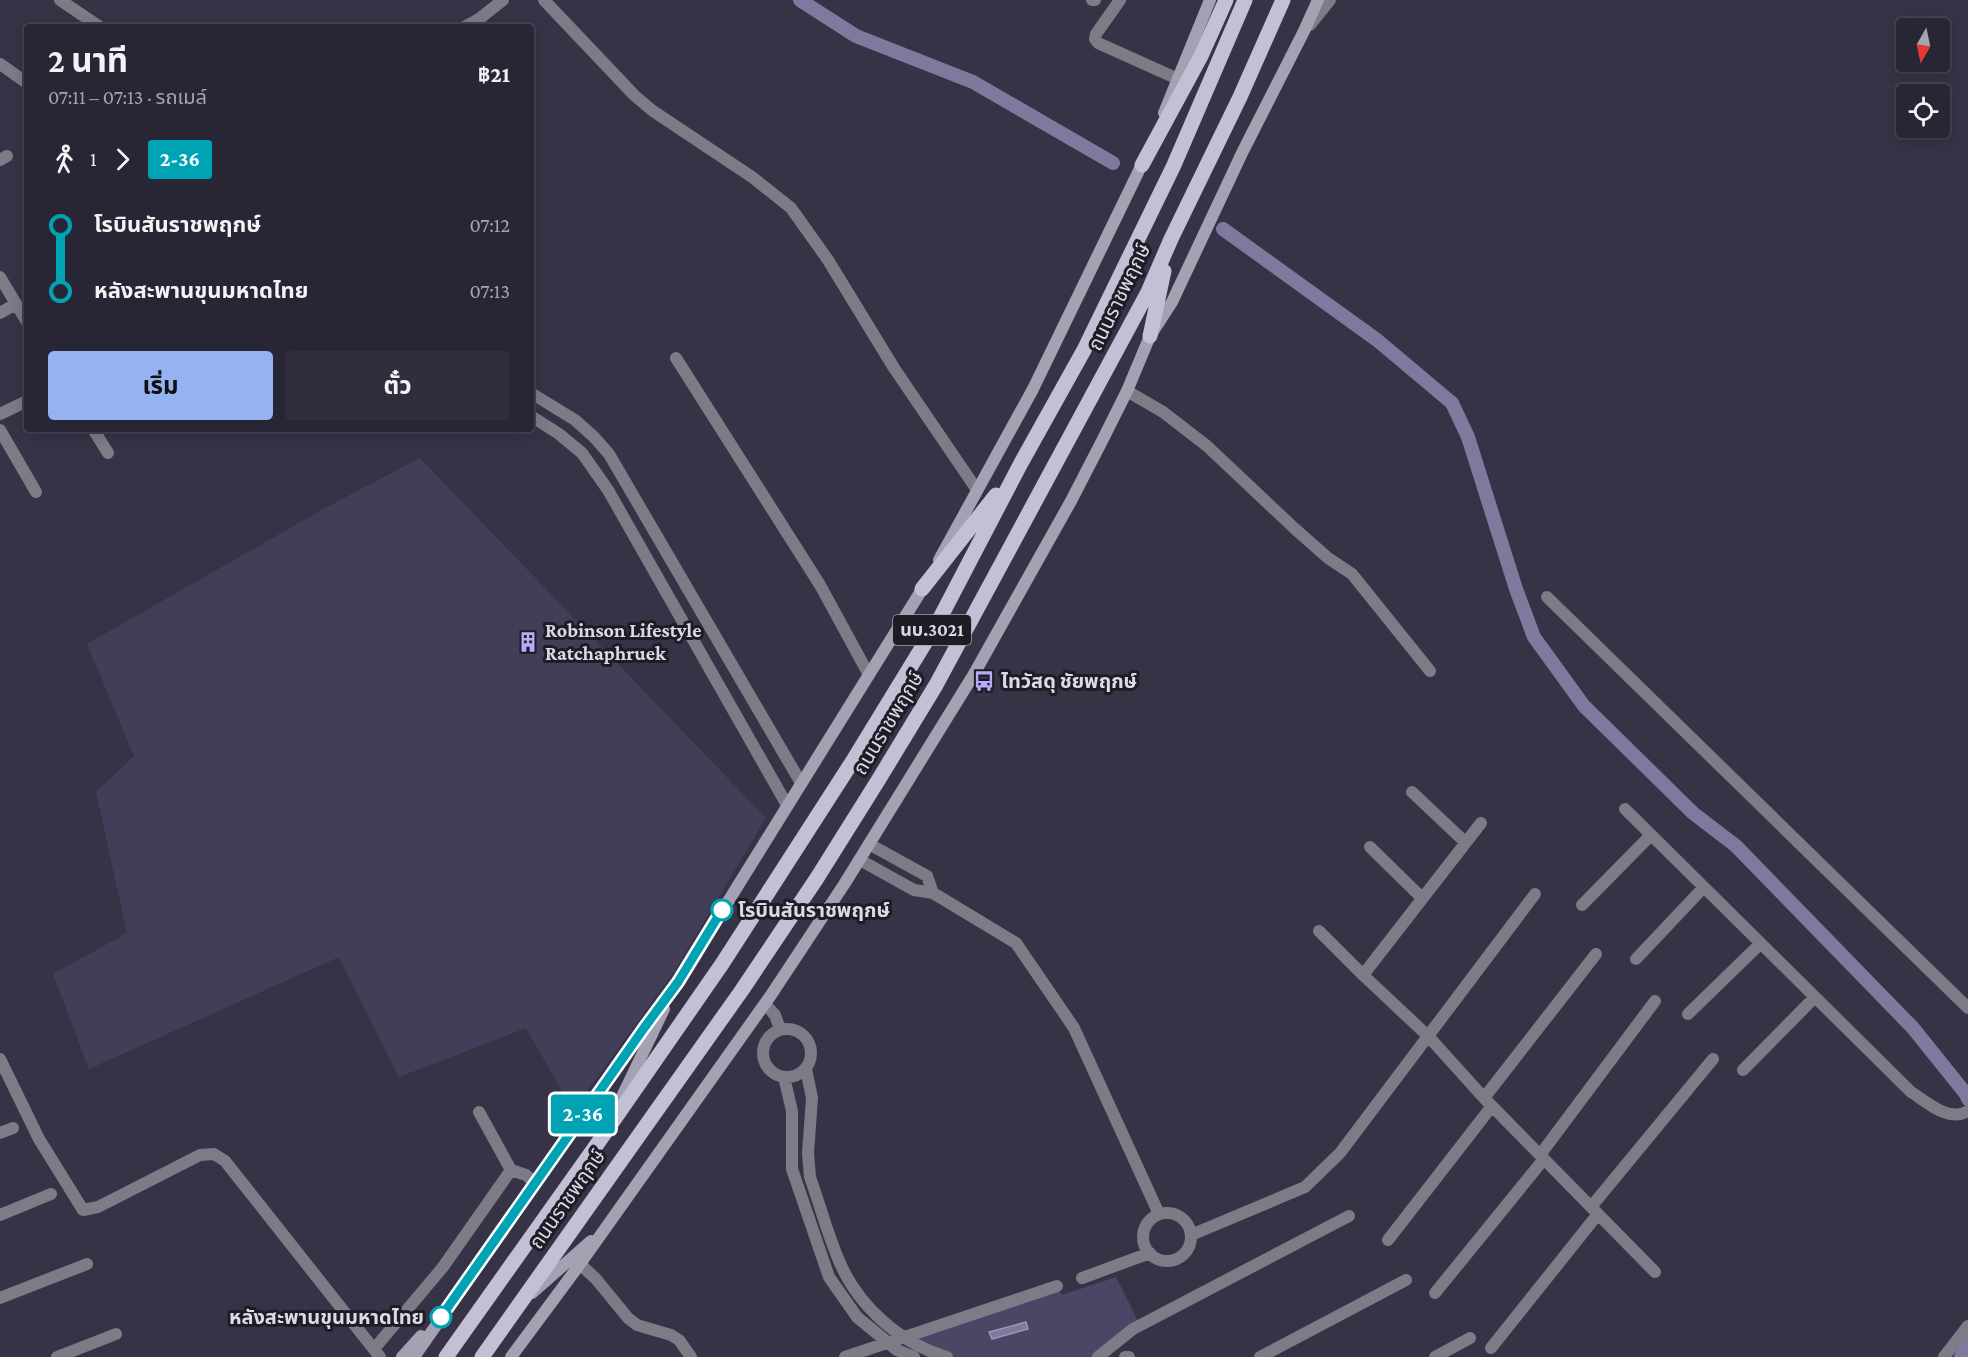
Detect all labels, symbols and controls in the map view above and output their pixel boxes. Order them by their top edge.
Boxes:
north arrow [1896,18,1950,72]
map controls [1896,18,1950,138]
text: 2 นาที [48,42,128,79]
text: ฿21 [478,62,510,87]
button: locate [1896,84,1950,138]
text: 07:11 – 07:13 · รถเมล์ [48,86,207,108]
icon: walk [48,143,81,176]
icon: forward [106,143,139,176]
text: 2-36 [160,147,200,171]
text: 1 [90,148,97,170]
text: โรบินสันราชพฤกษ์ [94,212,261,237]
text: 07:12 [470,214,510,236]
street label: ถนนราชพฤกษ์ [1084,240,1154,354]
text: หลังสะพานขุนมหาดไทย [94,278,308,303]
text: 07:13 [470,280,510,302]
button: เริ่ม [48,351,273,420]
button: ตั๋ว [285,351,510,420]
road number: นบ.3021 [893,615,971,645]
place label: Robinson Lifestyle Ratchaphruek [545,619,701,664]
building icon: Robinson Lifestyle Ratchaphruek [516,630,540,654]
street label: ถนนราชพฤกษ์ [849,667,927,778]
bus stop icon: ไทวัสดุ ชัยพฤกษ์ [972,669,996,693]
place label: ไทวัสดุ ชัยพฤกษ์ [1001,670,1137,693]
marker: โรบินสันราชพฤกษ์ [711,899,733,921]
place label: โรบินสันราชพฤกษ์ [738,899,890,921]
line badge: 2-36 [541,1094,625,1134]
text: 2-36 [563,1102,603,1126]
street label: ถนนราชพฤกษ์ [525,1145,609,1253]
place label: หลังสะพานขุนมหาดไทย [229,1306,424,1329]
marker: หลังสะพานขุนมหาดไทย [430,1306,452,1328]

